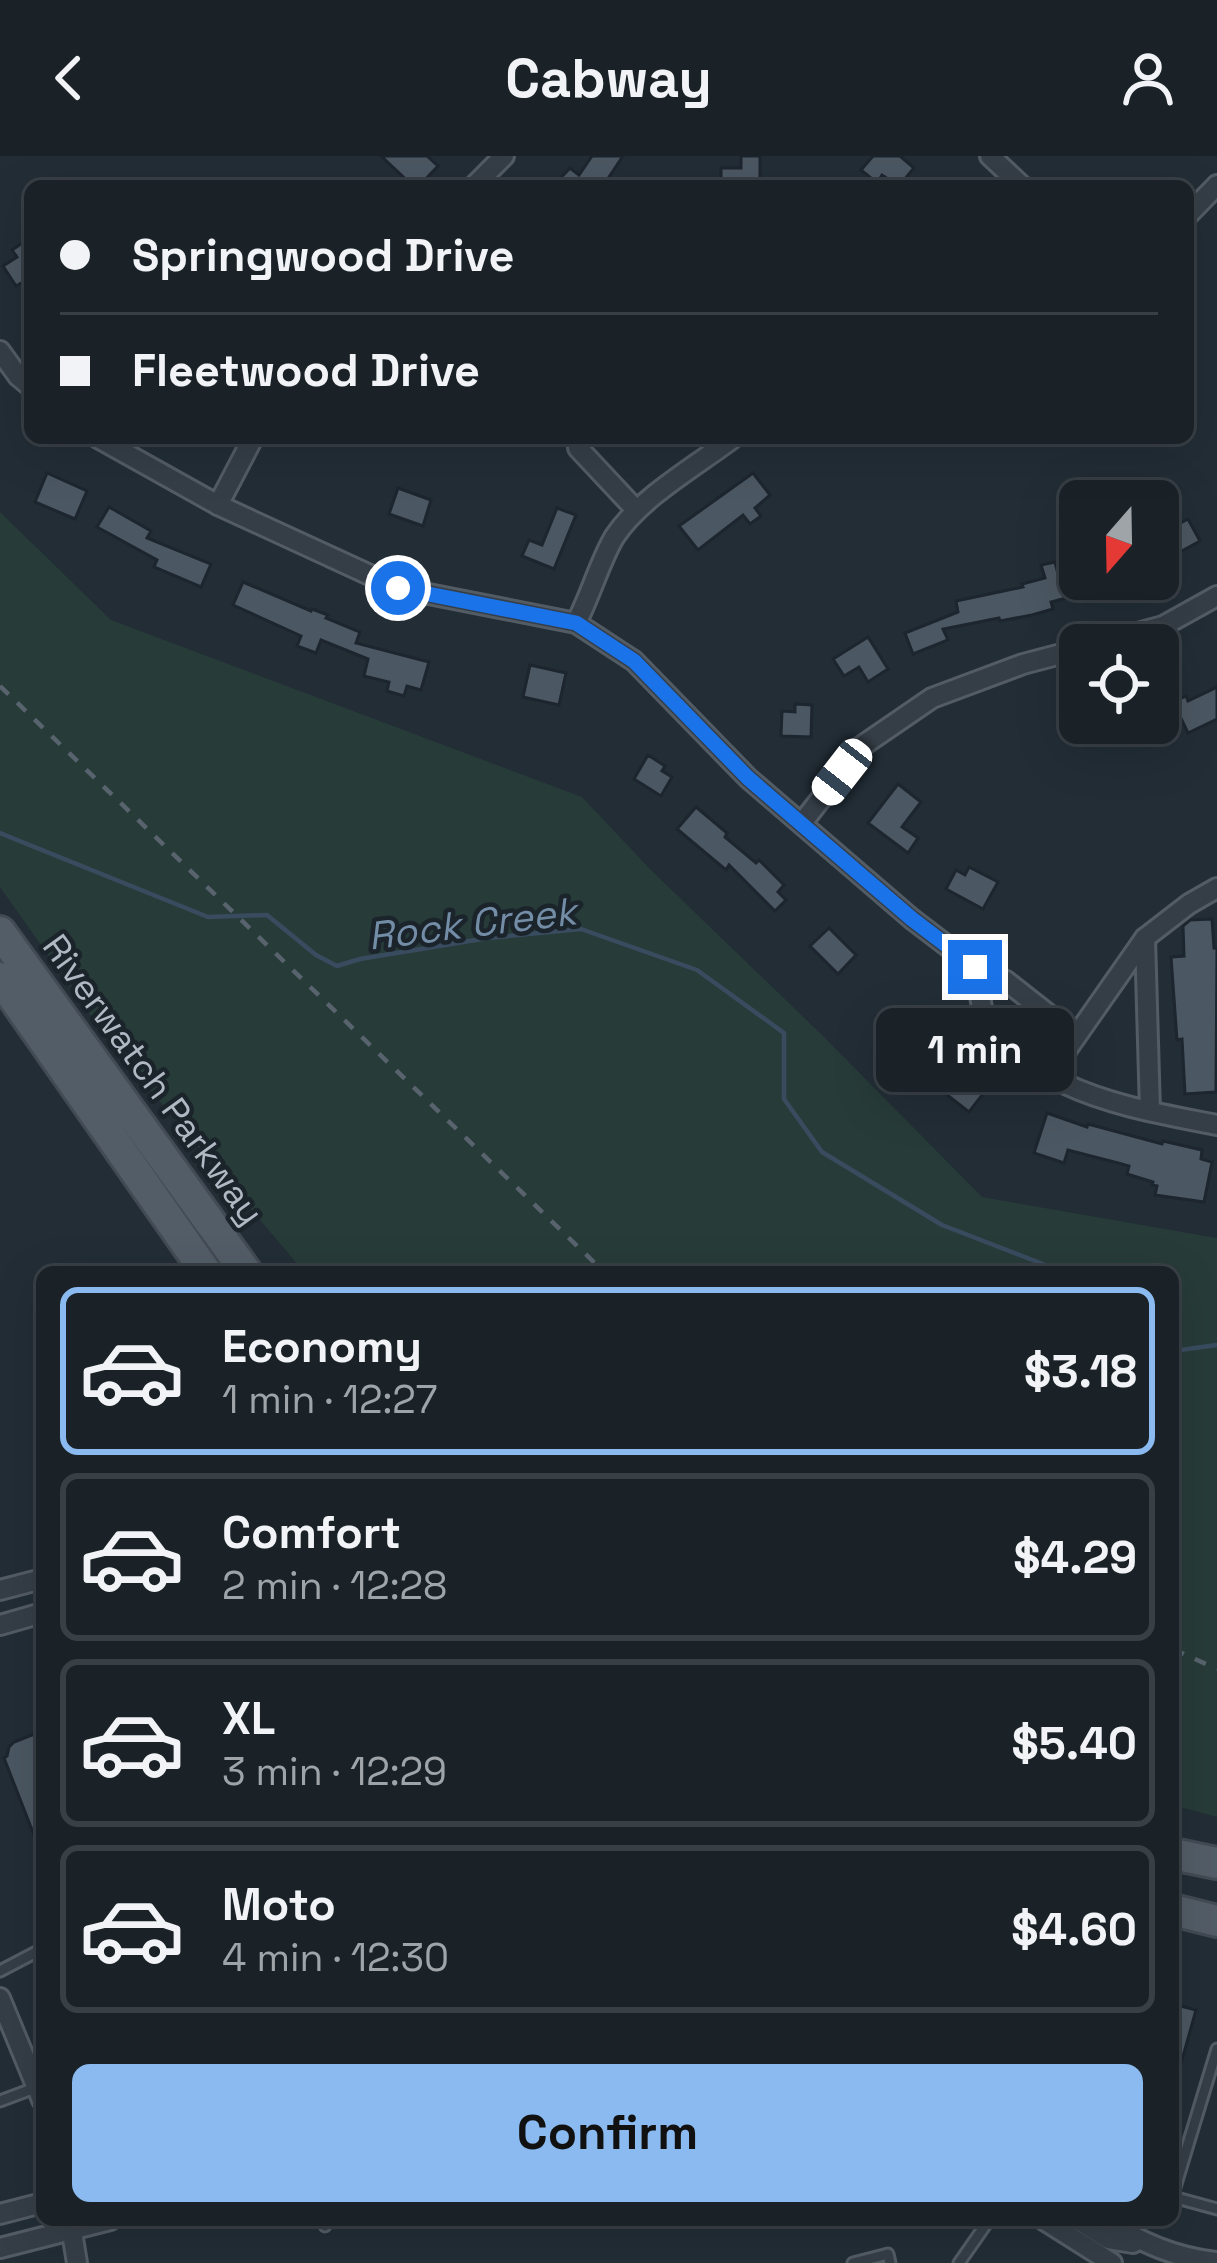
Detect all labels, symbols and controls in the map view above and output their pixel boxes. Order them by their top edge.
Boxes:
text: Cabway [505,44,712,113]
icon: back [36,45,102,111]
icon: person [1115,45,1181,111]
text: Springwood Drive [132,227,514,284]
text: Fleetwood Drive [132,342,480,399]
north arrow [1059,480,1179,600]
map controls [1059,480,1179,744]
route start [371,561,425,615]
button: locate [1059,624,1179,744]
car [806,733,878,811]
water label: Rock Creek [365,886,583,961]
street label: Riverwatch Parkway [32,925,274,1234]
route end [948,940,1002,994]
callout: 1 min [876,1009,1074,1093]
text: 1 min [927,1025,1023,1074]
icon: car [78,1317,186,1425]
text: Economy [222,1318,422,1375]
text: $3.18 [1024,1343,1137,1400]
text: 1 min · 12:27 [222,1375,438,1424]
icon: car [78,1503,186,1611]
text: Comfort [222,1504,401,1561]
text: $4.29 [1013,1529,1137,1586]
text: 2 min · 12:28 [222,1561,447,1610]
icon: car [78,1689,186,1797]
text: XL [222,1690,275,1747]
text: $5.40 [1012,1715,1137,1772]
text: 3 min · 12:29 [222,1747,447,1796]
icon: car [78,1875,186,1983]
text: Moto [222,1876,336,1933]
text: $4.60 [1011,1901,1137,1958]
text: 4 min · 12:30 [222,1933,449,1982]
button: Confirm [72,2064,1143,2202]

